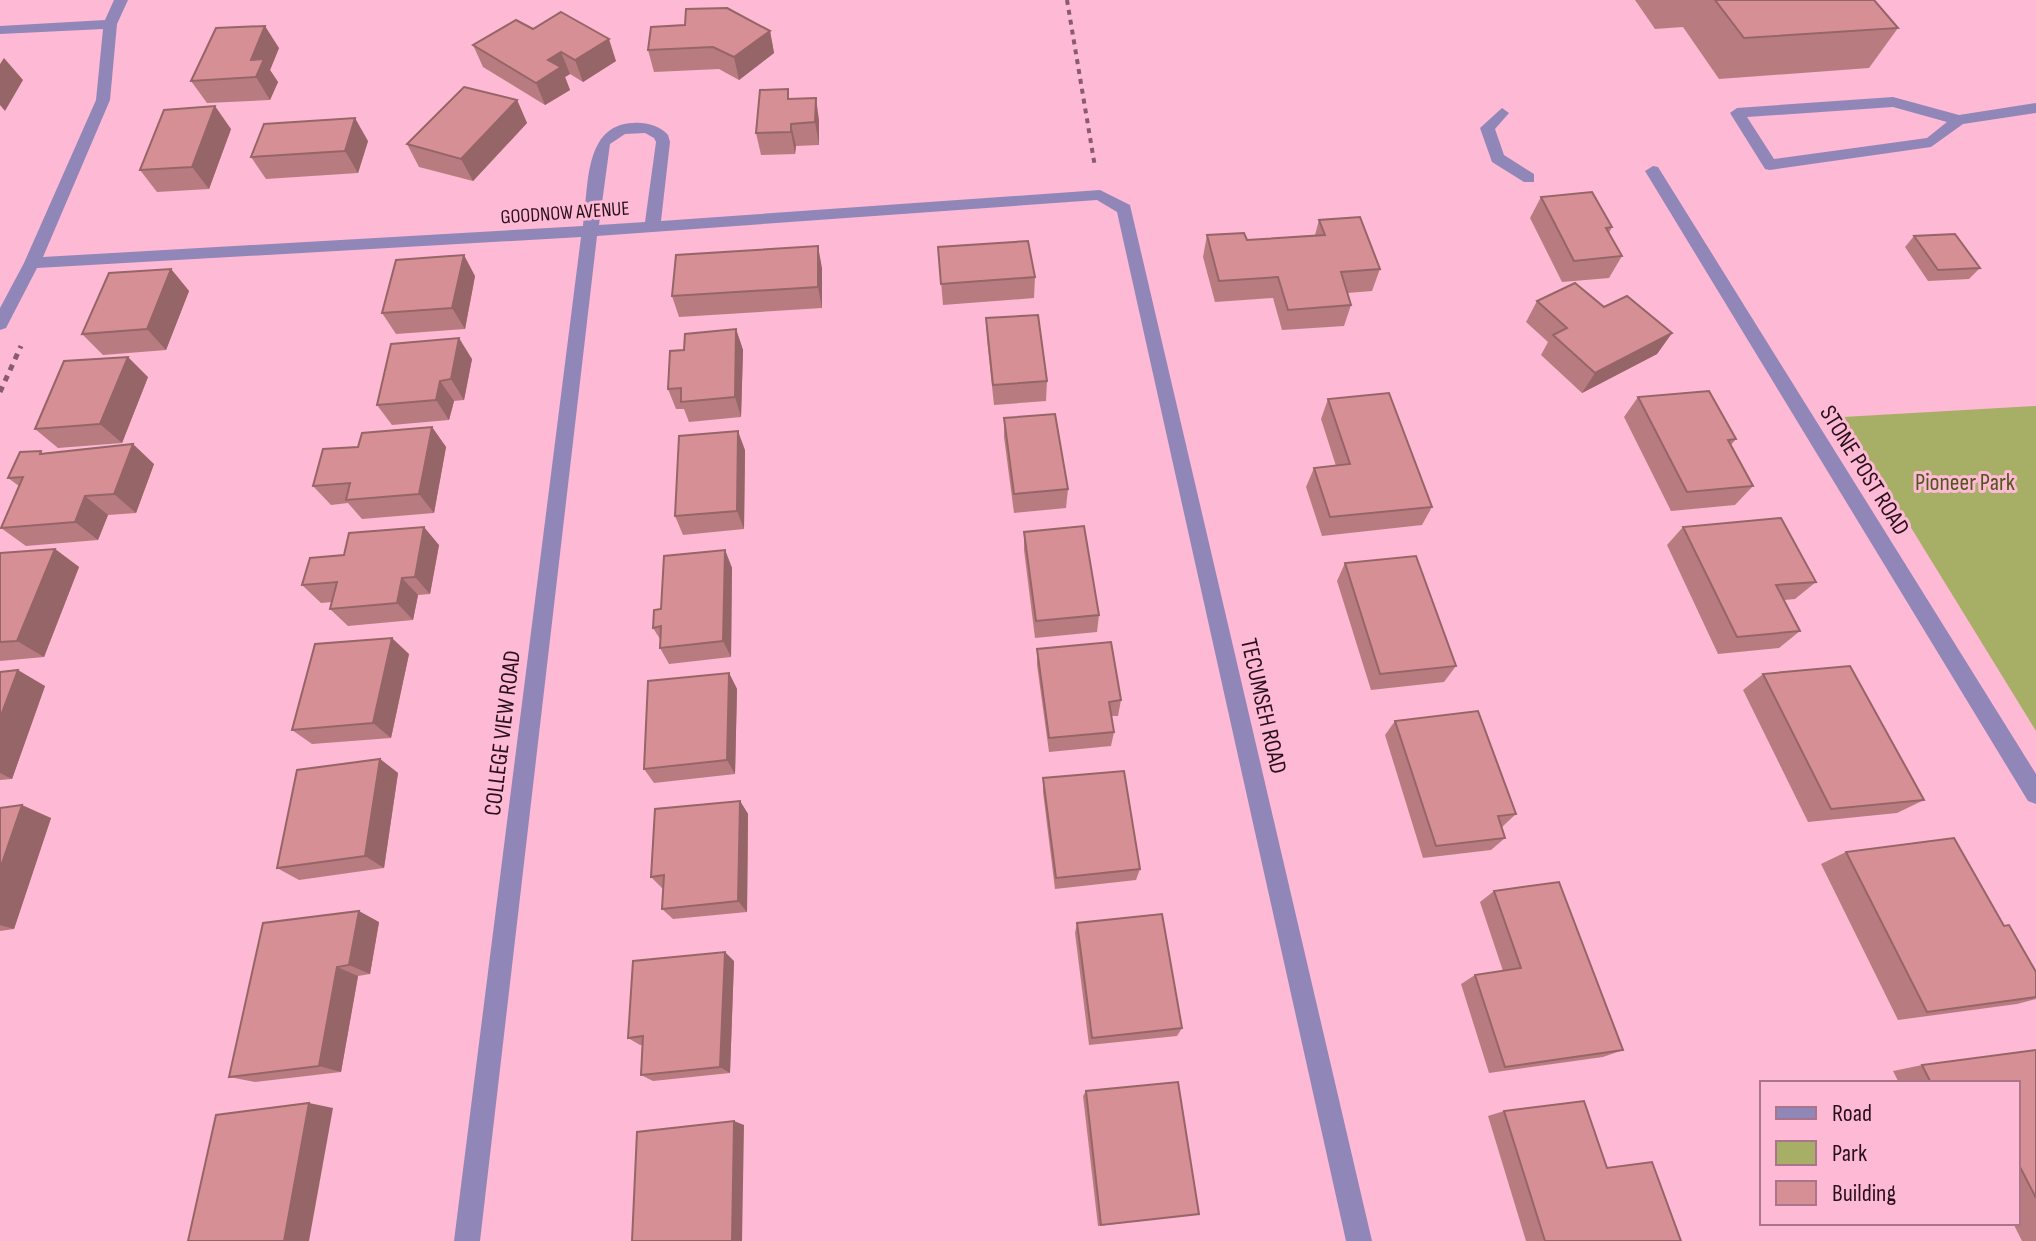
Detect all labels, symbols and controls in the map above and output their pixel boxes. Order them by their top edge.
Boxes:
street label: GOODNOW AVENUE [500,197,630,229]
street label: STONE POST ROAD [1813,400,1916,540]
park label: Pioneer Park [1915,468,2015,497]
street label: TECUMSEH ROAD [1234,636,1293,777]
street label: COLLEGE VIEW ROAD [478,649,527,817]
legend [1760,1081,2020,1225]
text: Road [1832,1099,1872,1128]
text: Park [1832,1139,1867,1168]
text: Building [1832,1179,1896,1208]

